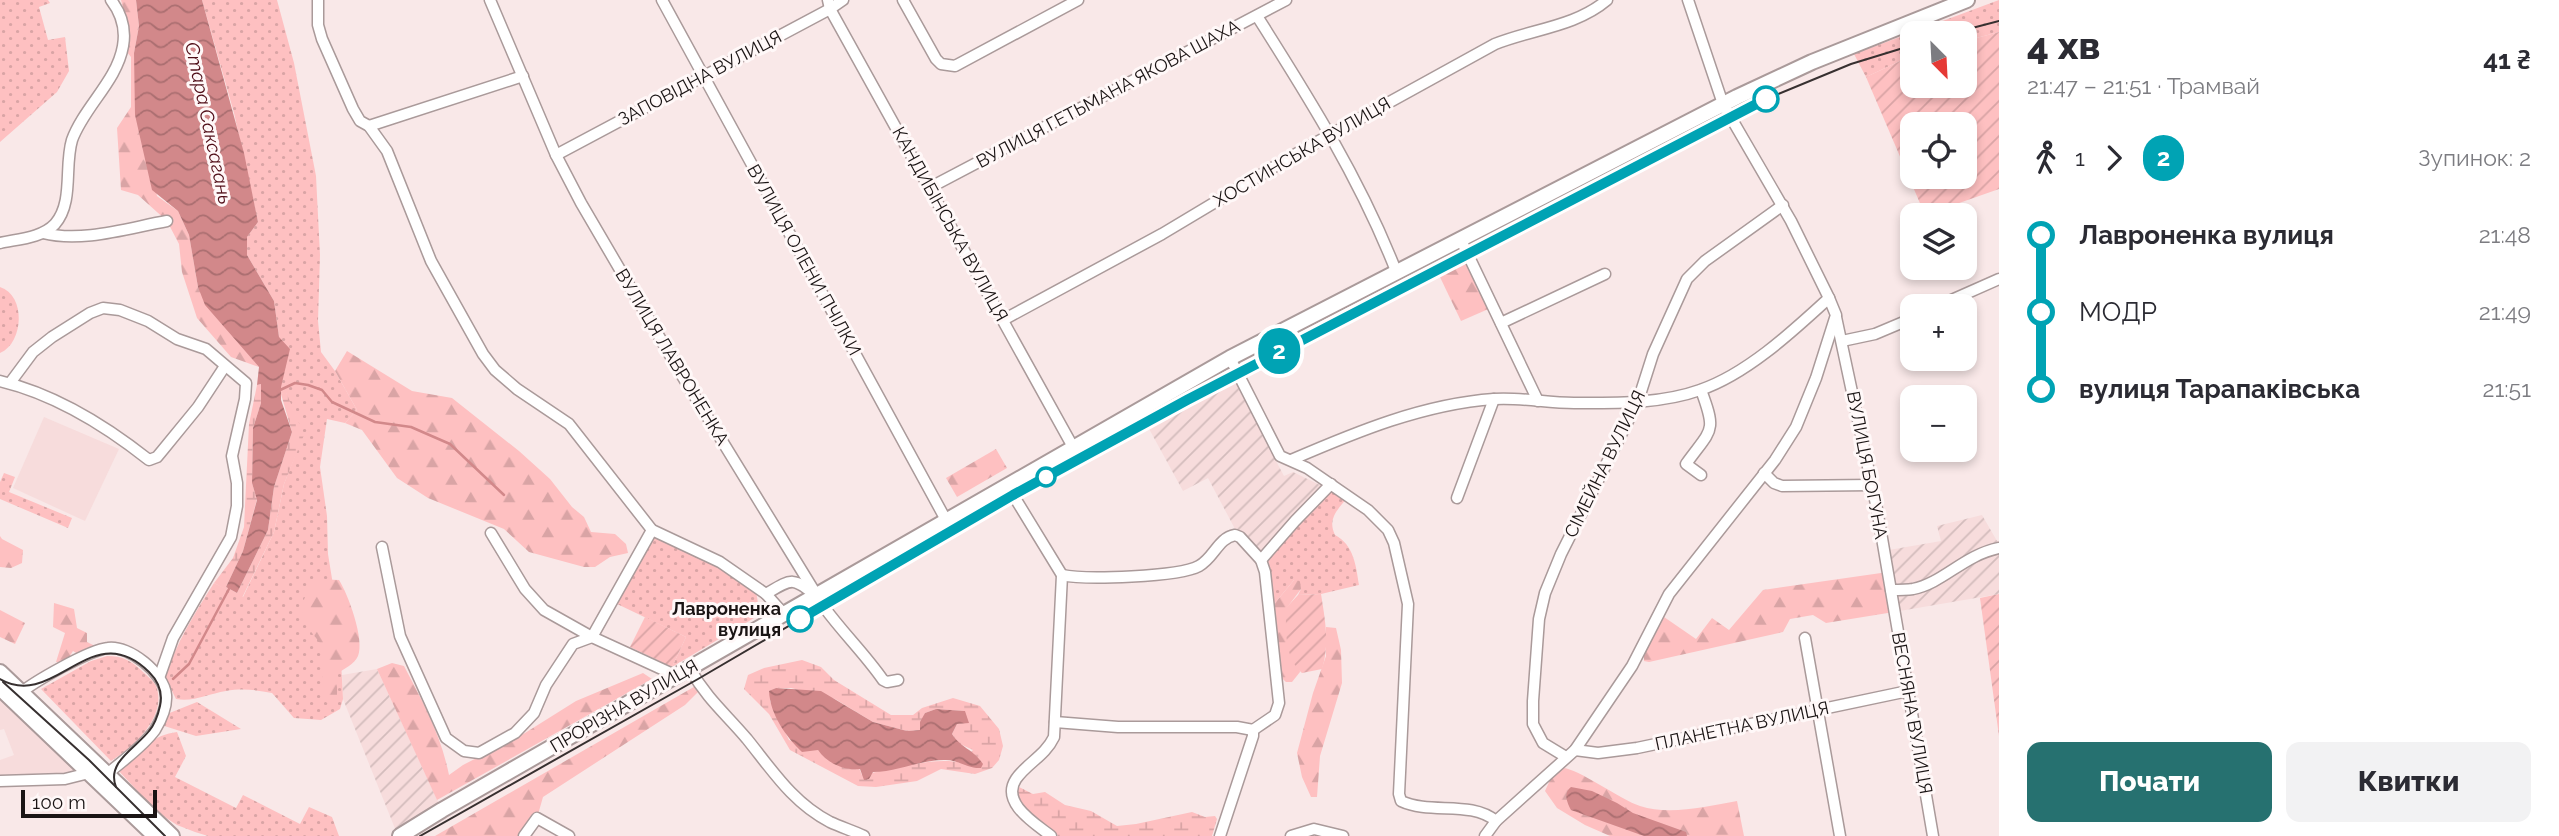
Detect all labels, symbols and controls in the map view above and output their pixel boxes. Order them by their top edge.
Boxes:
street label: ВУЛИЦЯ ГЕТЬМАНА ЯКОВА ШАХА [973,15,1243,172]
north arrow [1900,21,1978,98]
map controls [1900,21,1977,462]
text: 4 хв [2027,23,2100,68]
street label: ЗАПОВІДНА ВУЛИЦЯ [614,26,785,130]
water label: Стара Саксагань [181,40,237,206]
text: 41 ₴ [2483,45,2531,75]
text: 21:47 – 21:51 · Трамвай [2027,72,2260,99]
unlabelled marker [1753,86,1779,112]
street label: ХОСТИНСЬКА ВУЛИЦЯ [1210,92,1394,211]
button: locate [1900,112,1977,189]
street label: КАНДИБІНСЬКА ВУЛИЦЯ [888,123,1013,325]
icon: walk [2027,139,2065,177]
icon: forward [2095,139,2133,177]
text: 2 [2157,143,2170,172]
text: 1 [2075,144,2085,171]
text: Зупинок: 2 [2418,144,2531,171]
street label: ВУЛИЦЯ ОЛЕНИ ПЧІЛКИ [743,161,866,359]
button: layers [1900,203,1977,280]
text: Лавроненка вулиця [2079,220,2334,250]
text: 21:48 [2479,221,2531,248]
street label: ВУЛИЦЯ ЛАВРОНЕНКА [611,265,733,449]
button: + [1900,294,1977,371]
text: МОДР [2079,297,2157,327]
text: 21:49 [2479,298,2531,325]
line badge: 2 [1256,328,1302,374]
text: 2 [1272,336,1286,365]
text: вулиця Тарапаківська [2079,374,2360,404]
text: 21:51 [2482,375,2531,402]
button: − [1900,385,1977,462]
street label: СІМЕЙНА ВУЛИЦЯ [1560,387,1649,541]
street label: ВУЛИЦЯ БОГУНА [1843,389,1892,541]
unlabelled marker [1036,467,1056,487]
place label: Лавроненка вулиця [672,598,781,640]
marker: Лавроненка вулиця [787,606,813,632]
street label: ВЕСНЯНА ВУЛИЦЯ [1888,630,1937,795]
street label: ПРОРІЗНА ВУЛИЦЯ [546,655,701,756]
street label: ПЛАНЕТНА ВУЛИЦЯ [1653,697,1831,754]
button: Почати [2027,742,2272,822]
button: Квитки [2286,742,2531,822]
scale bar [21,787,158,819]
text: 100 m [32,791,86,813]

